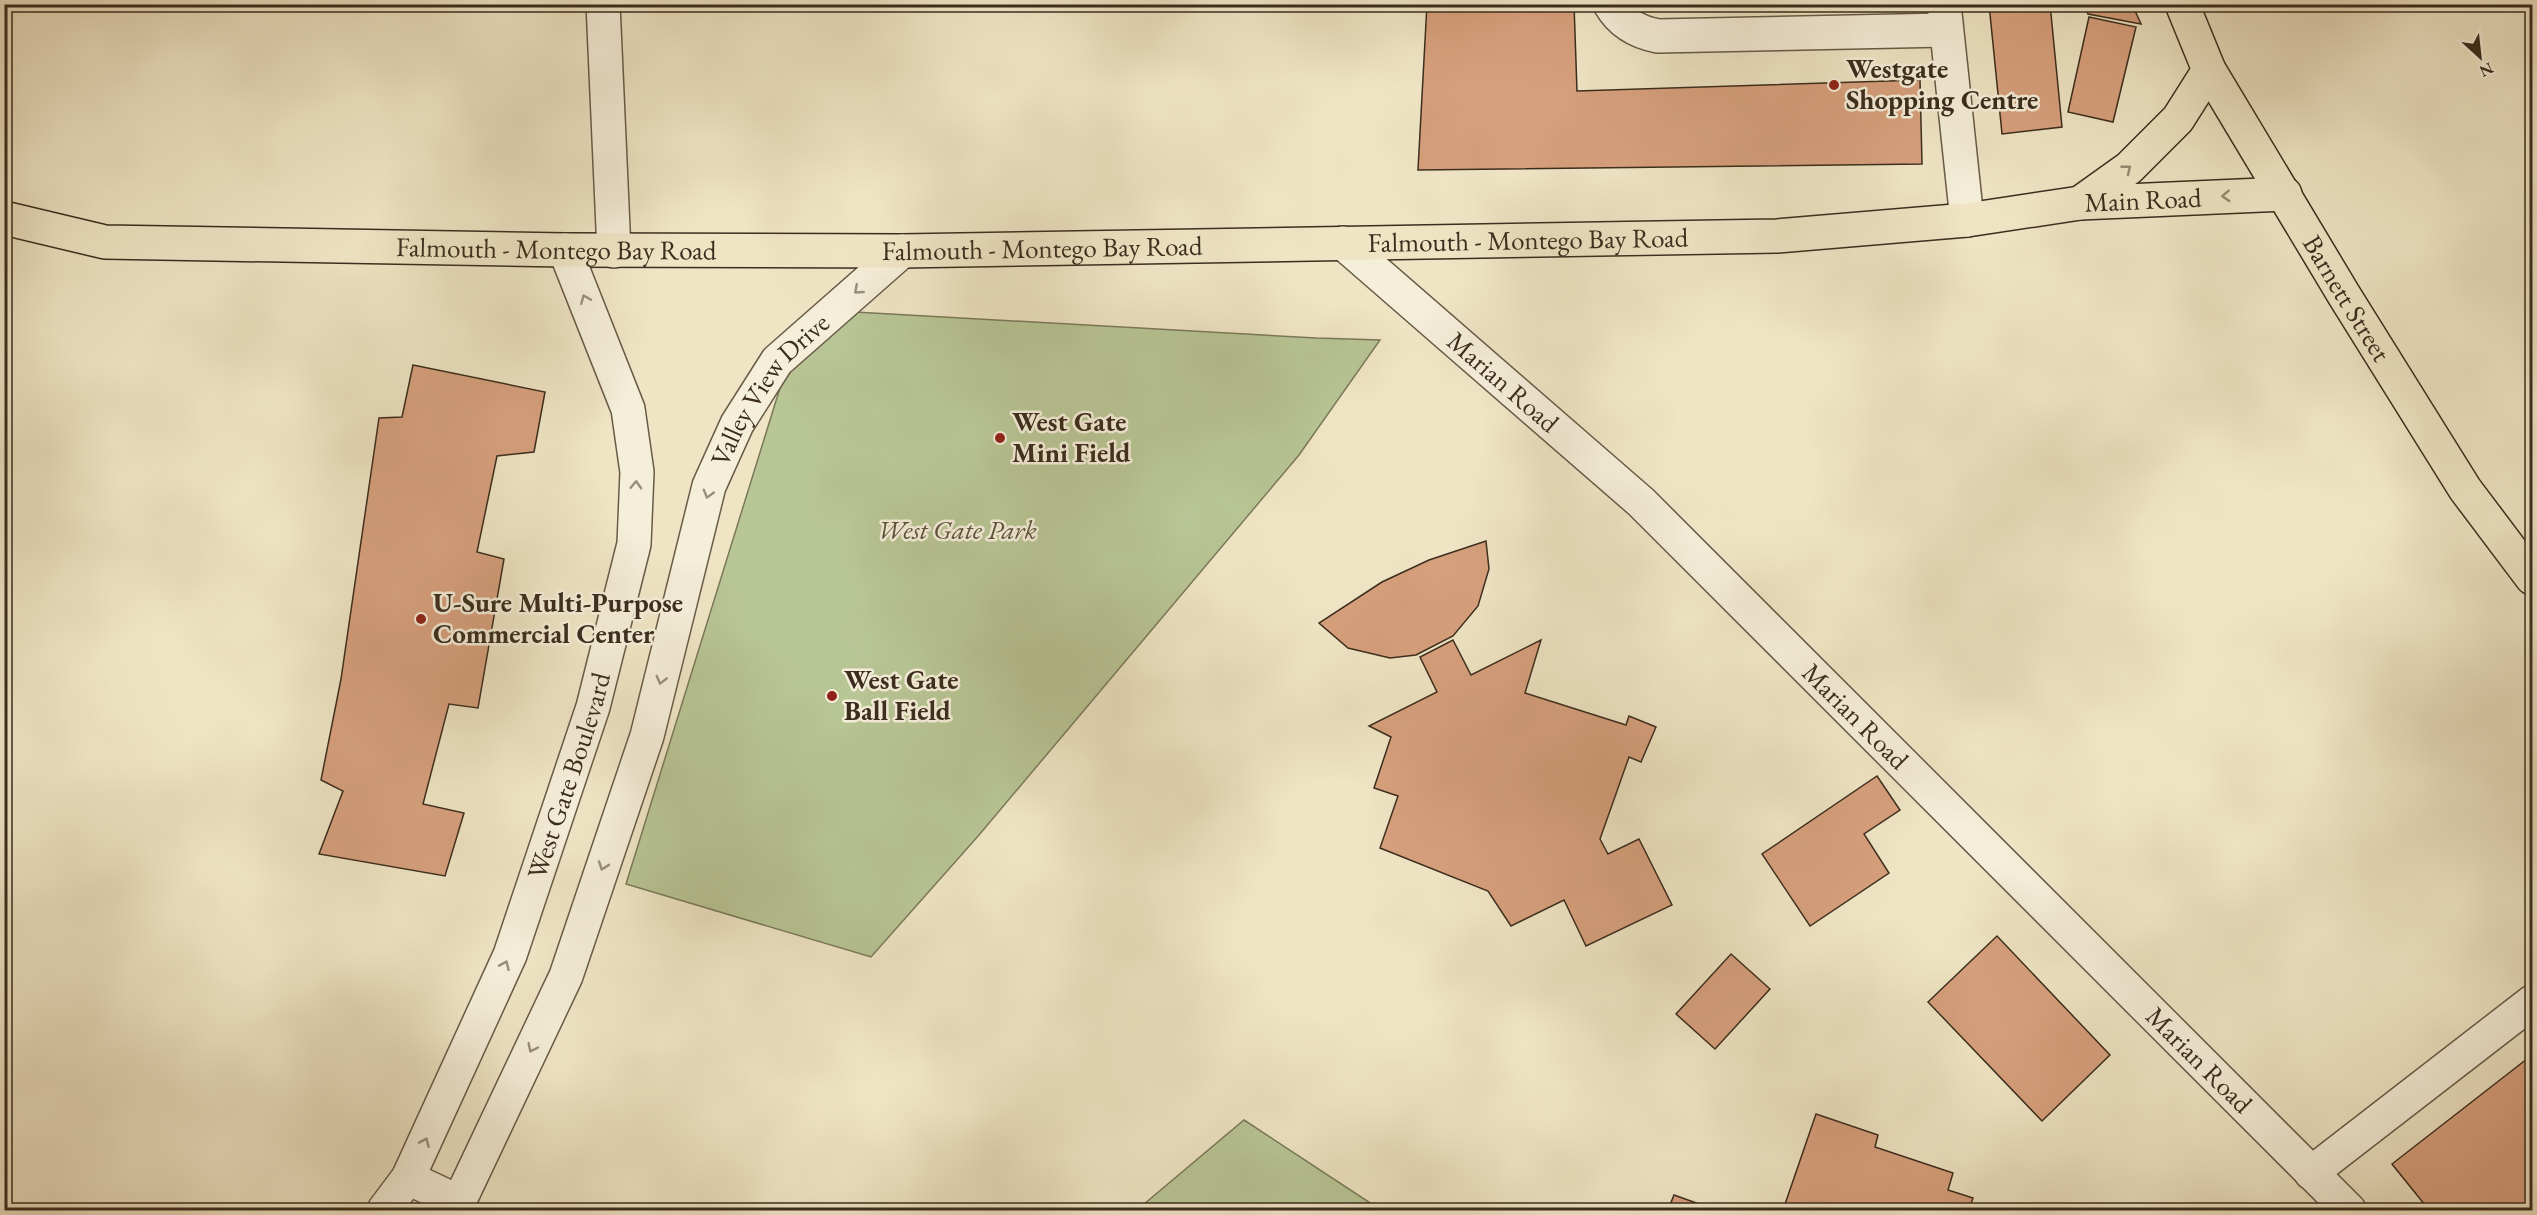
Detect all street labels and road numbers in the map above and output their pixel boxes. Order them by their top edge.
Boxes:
street label: Main Road [2084,180,2203,220]
street label: Falmouth - Montego Bay Road [1367,220,1689,260]
street label: Falmouth - Montego Bay Road [882,228,1203,268]
street label: Barnett Street [2295,228,2399,368]
street label: Falmouth - Montego Bay Road [396,229,717,267]
street label: Valley View Drive [702,305,836,472]
street label: Marian Road [1440,323,1567,440]
street label: Marian Road [1795,655,1917,777]
street label: West Gate Boulevard [519,668,618,884]
street label: Marian Road [2138,999,2261,1121]

